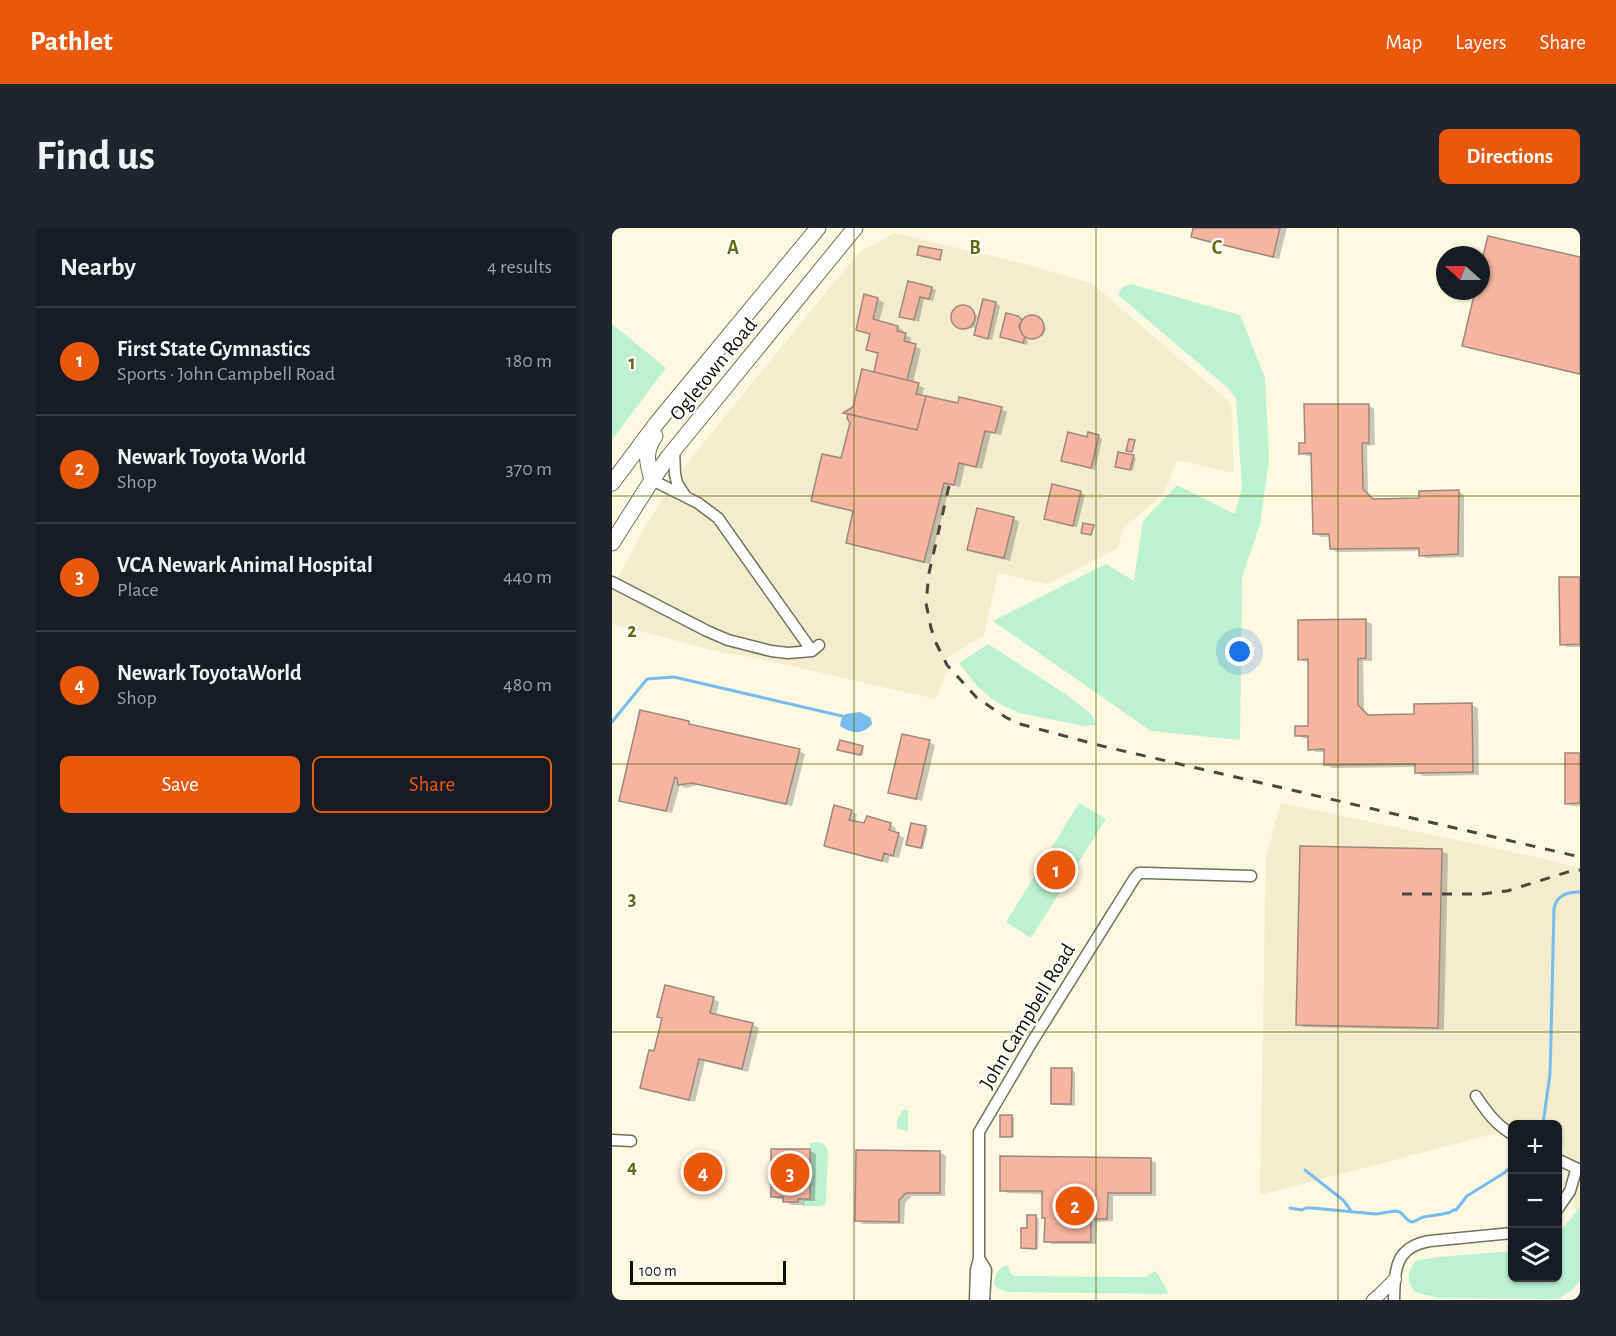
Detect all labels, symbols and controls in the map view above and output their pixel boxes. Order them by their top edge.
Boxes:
text: Pathlet [30,28,113,56]
text: Map [1386,32,1422,53]
text: Layers [1455,32,1506,53]
text: Share [1539,32,1586,53]
button: Directions [1439,129,1580,184]
text: Find us [36,135,155,177]
text: A [727,238,739,258]
text: B [969,238,981,258]
text: C [1212,238,1223,258]
north arrow [1436,246,1490,300]
text: Nearby [60,254,136,280]
text: 4 results [487,257,552,277]
street label: Ogletown Road [666,314,761,425]
text: First State Gymnastics [117,338,311,360]
text: 1 [76,351,83,371]
text: 180 m [506,351,552,371]
text: 1 [628,353,636,373]
text: Sports · John Campbell Road [117,364,335,384]
text: Newark Toyota World [117,446,306,468]
text: 2 [75,459,84,479]
text: 370 m [506,459,552,479]
text: Shop [117,472,157,492]
text: VCA Newark Animal Hospital [117,554,373,576]
text: 3 [75,567,84,587]
text: 440 m [503,567,552,587]
text: Place [117,580,158,600]
text: 2 [627,621,637,641]
your location [1225,637,1254,666]
text: Newark ToyotaWorld [117,662,302,684]
text: 4 [74,675,85,695]
text: 480 m [503,675,552,695]
text: Shop [117,688,157,708]
button: Save [60,756,300,813]
button: Share [312,756,552,813]
pin: 1 [1036,848,1076,892]
text: 3 [628,889,636,909]
street label: John Campbell Road [976,940,1079,1093]
map controls [1508,1120,1562,1282]
button: + [1508,1120,1562,1174]
pin: 4 [684,1150,722,1194]
pin: 3 [770,1150,810,1196]
text: 4 [627,1157,637,1177]
button: − [1508,1174,1562,1228]
pin: 2 [1056,1184,1094,1228]
button: layers [1508,1228,1562,1282]
scale bar [630,1258,786,1286]
text: 100 m [639,1263,677,1279]

